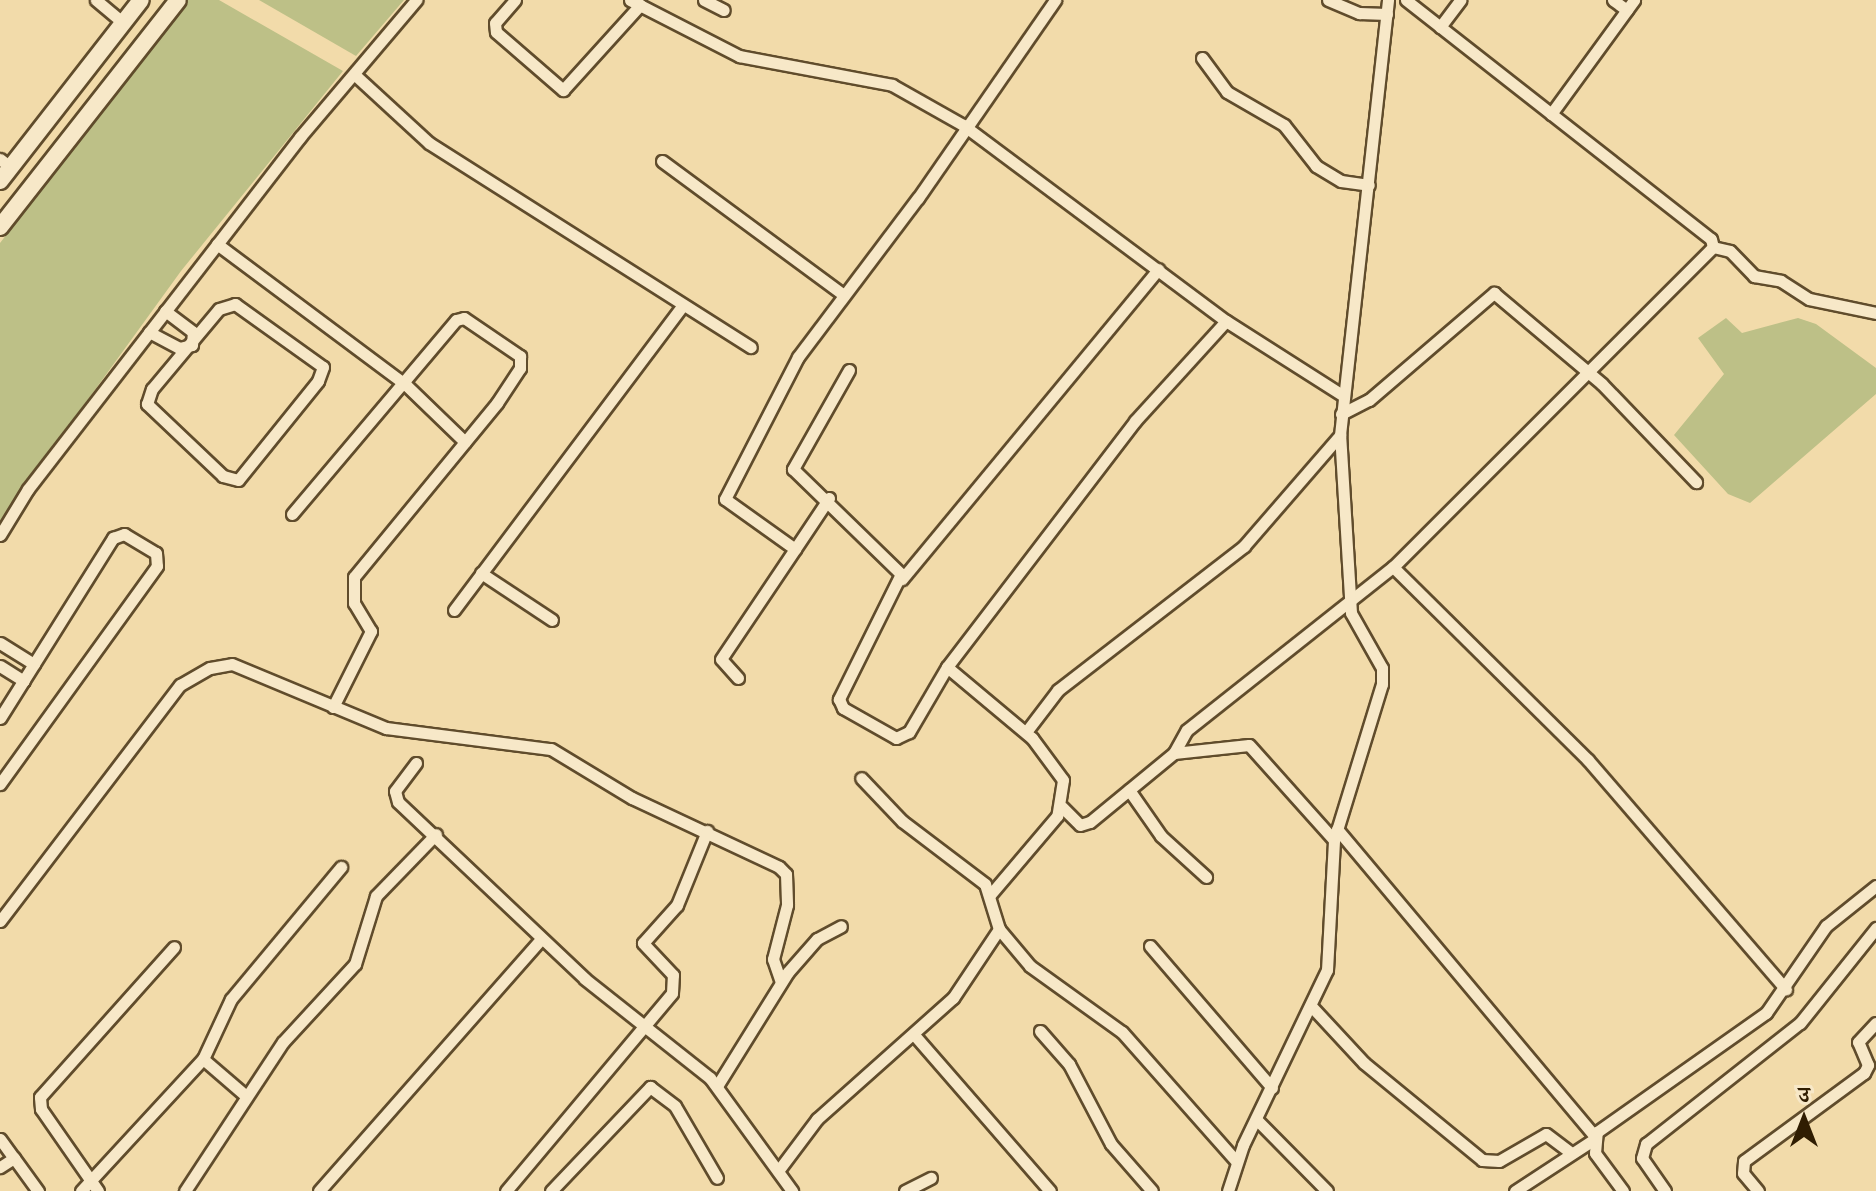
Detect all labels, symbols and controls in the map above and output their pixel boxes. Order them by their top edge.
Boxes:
north arrow [1764,1079,1844,1159]
text: उ [1798,1081,1810,1109]

